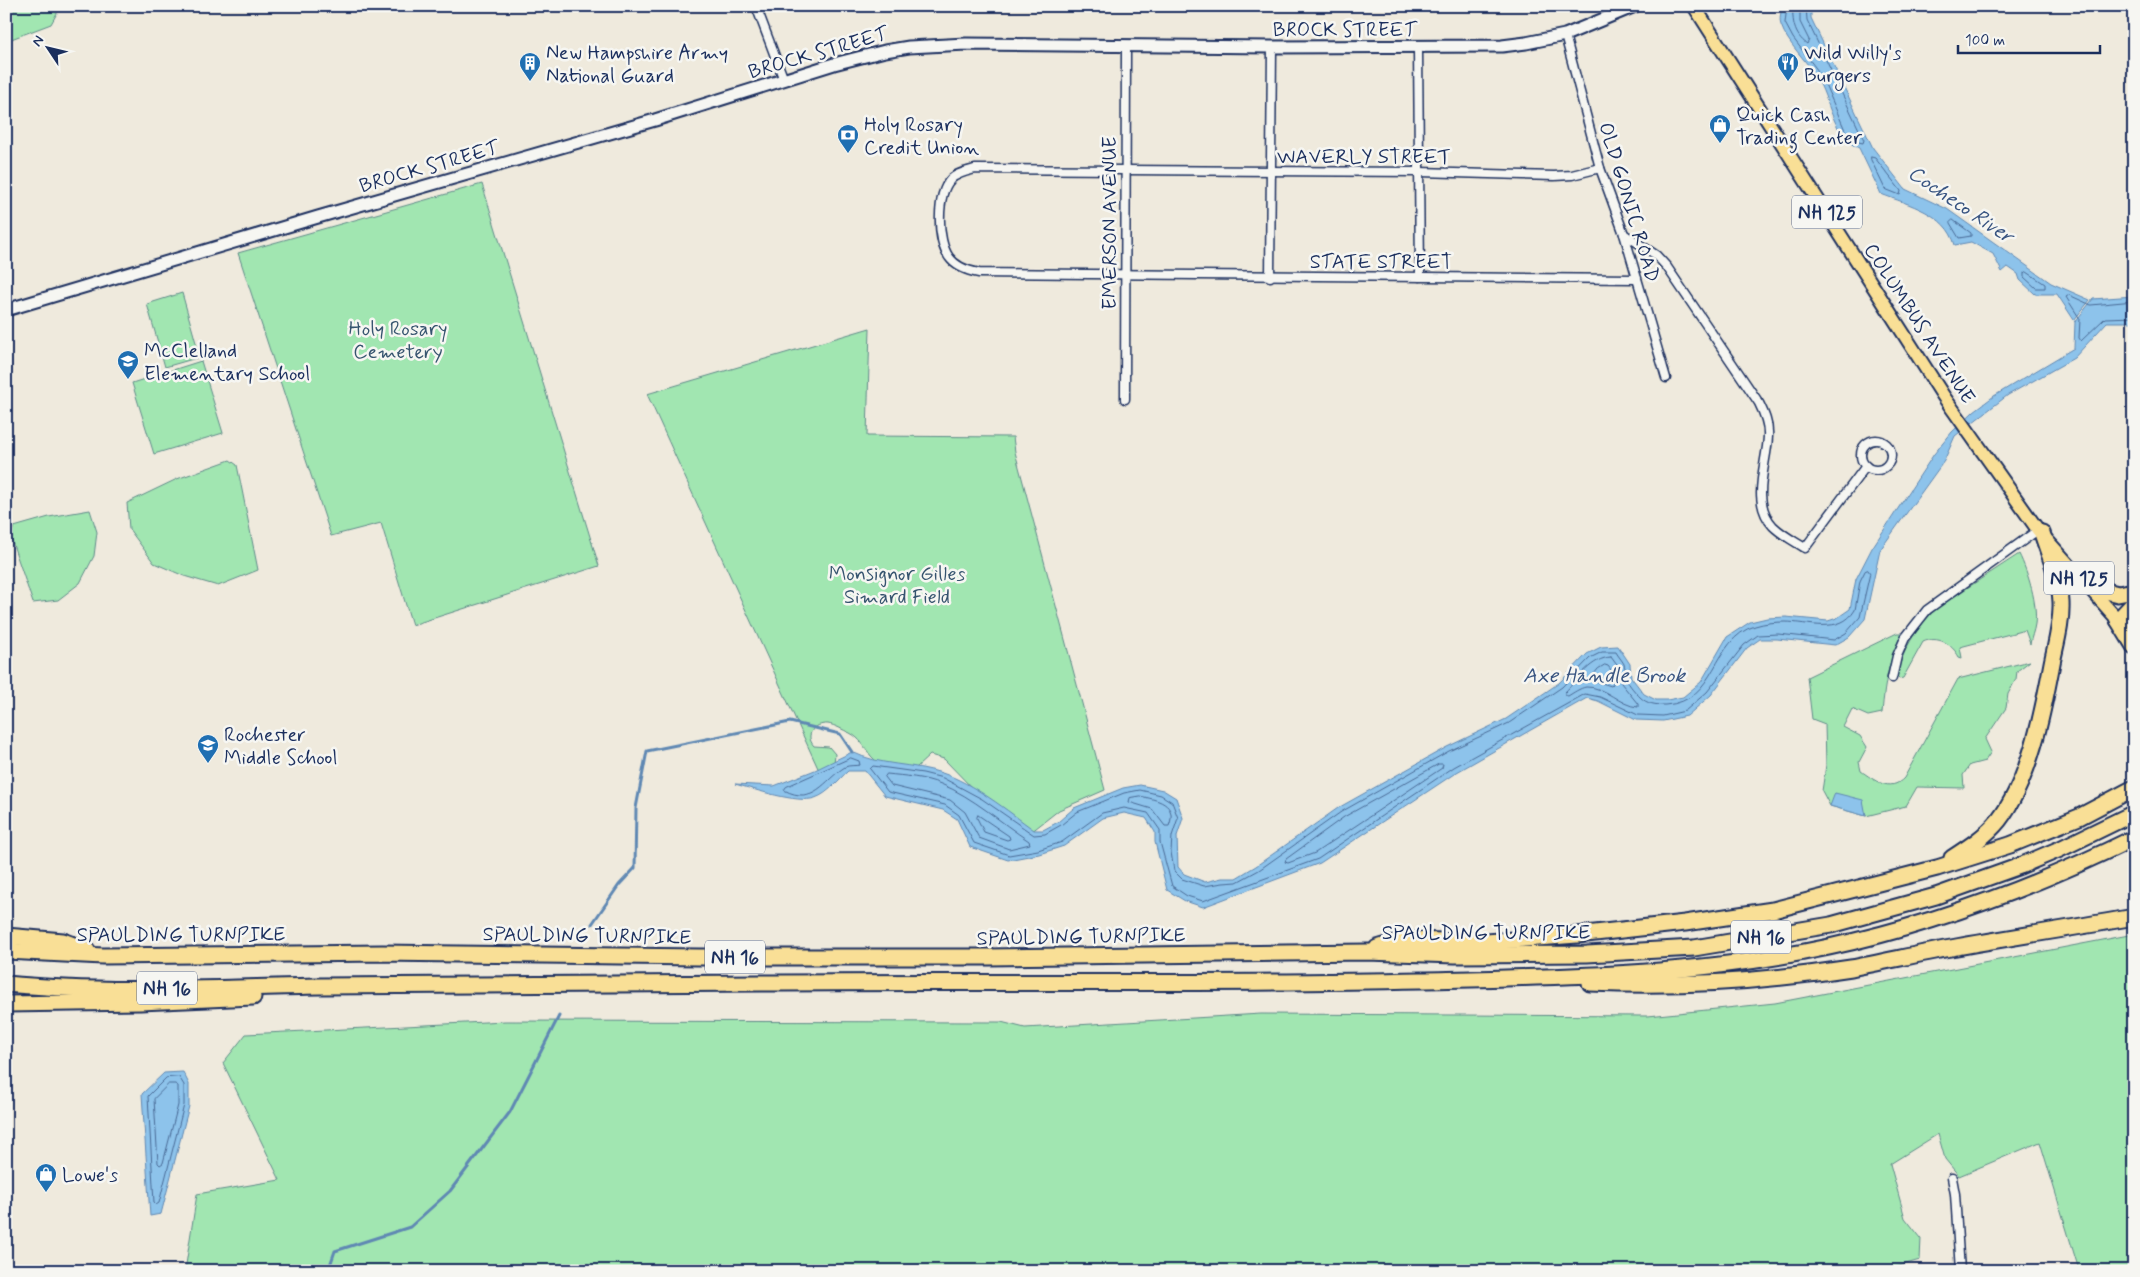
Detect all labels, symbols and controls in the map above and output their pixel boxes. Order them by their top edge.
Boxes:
street label: BROCK STREET [1273,17,1419,44]
street label: BROCK STREET [745,20,893,86]
north arrow [22,22,72,72]
scale bar [1958,22,2100,54]
text: 100 m [1965,31,2005,51]
text: N [28,32,48,50]
place label: New Hampshire Army National Guard [546,40,728,90]
place label: Wild Willy's Burgers [1804,40,1902,91]
building icon: New Hampshire Army National Guard [518,51,542,82]
restaurant icon: Wild Willy's Burgers [1776,51,1800,82]
place label: Quick Cash Trading Center [1736,102,1863,154]
place label: Holy Rosary Credit Union [864,112,979,162]
shop icon: Quick Cash Trading Center [1708,113,1732,144]
street label: OLD GONIC ROAD [1591,119,1666,286]
bank icon: Holy Rosary Credit Union [836,123,860,154]
street label: BROCK STREET [356,134,504,200]
street label: EMERSON AVENUE [1097,136,1124,310]
street label: WAVERLY STREET [1277,144,1451,171]
water label: Cocheco River [1902,159,2020,252]
road number: NH 125 [1792,196,1862,228]
street label: COLUMBUS AVENUE [1857,238,1981,409]
street label: STATE STREET [1310,249,1452,276]
park label: Holy Rosary Cemetery [349,316,447,366]
place label: McClelland Elementary School [144,338,310,388]
school or university icon: McClelland Elementary School [116,349,140,380]
park label: Monsignor Gilles Simard Field [829,561,966,611]
road number: NH 125 [2044,562,2114,594]
water label: Axe Handle Brook [1523,662,1686,690]
place label: Rochester Middle School [224,722,337,772]
school or university icon: Rochester Middle School [196,733,220,764]
street label: SPAULDING TURNPIKE [1382,920,1590,947]
road number: NH 16 [1731,920,1791,954]
street label: SPAULDING TURNPIKE [482,921,692,952]
street label: SPAULDING TURNPIKE [77,922,285,949]
street label: SPAULDING TURNPIKE [976,922,1186,953]
road number: NH 16 [705,940,765,974]
road number: NH 16 [137,971,197,1004]
shop icon: Lowe's [34,1162,58,1193]
place label: Lowe's [62,1162,118,1189]

